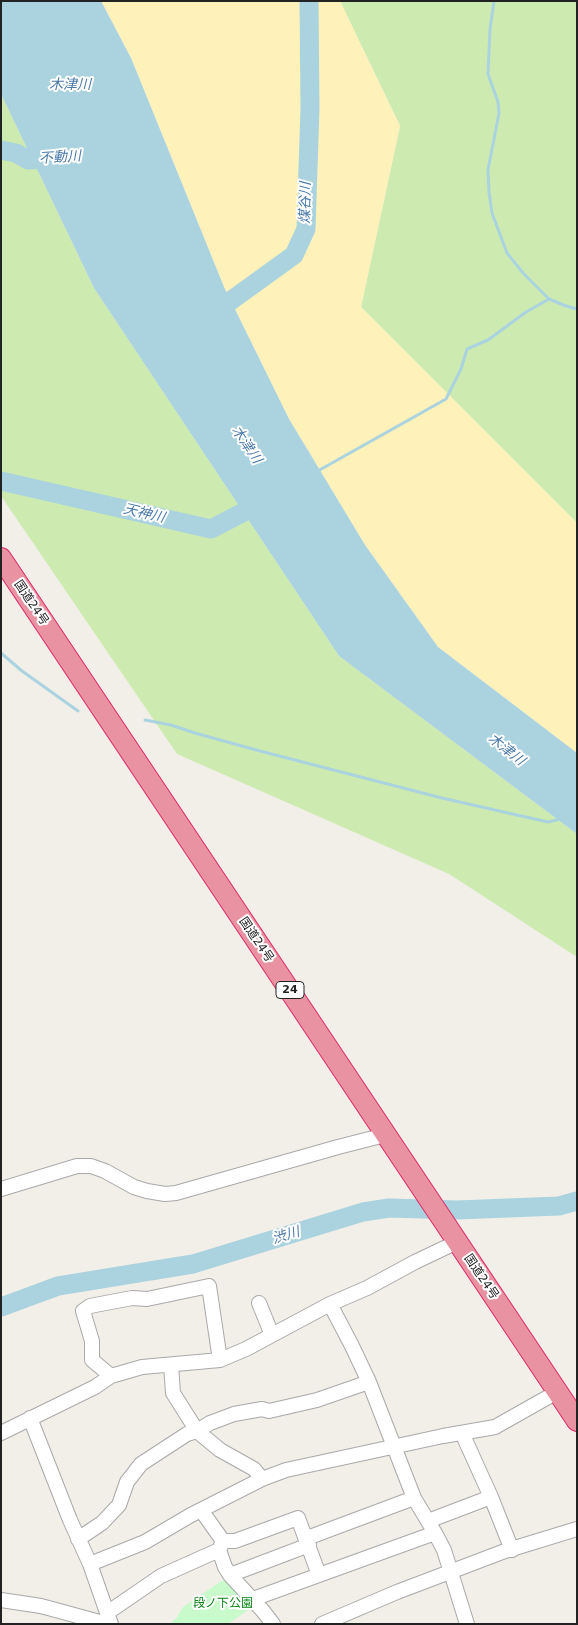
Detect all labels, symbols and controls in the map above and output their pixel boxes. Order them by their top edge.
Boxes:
water label: 木津川 [49,77,91,93]
water label: 不動川 [38,148,82,168]
water label: 煤谷川 [297,182,315,224]
water label: 木津川 [227,423,265,467]
water label: 天神川 [122,501,166,527]
street label: 国道24号 [11,578,51,628]
water label: 木津川 [484,730,528,770]
street label: 国道24号 [236,915,276,965]
road number: 24 [276,982,304,998]
water label: 渋川 [270,1224,302,1248]
street label: 国道24号 [461,1252,501,1302]
park label: 段ノ下公園 [193,1597,253,1611]

